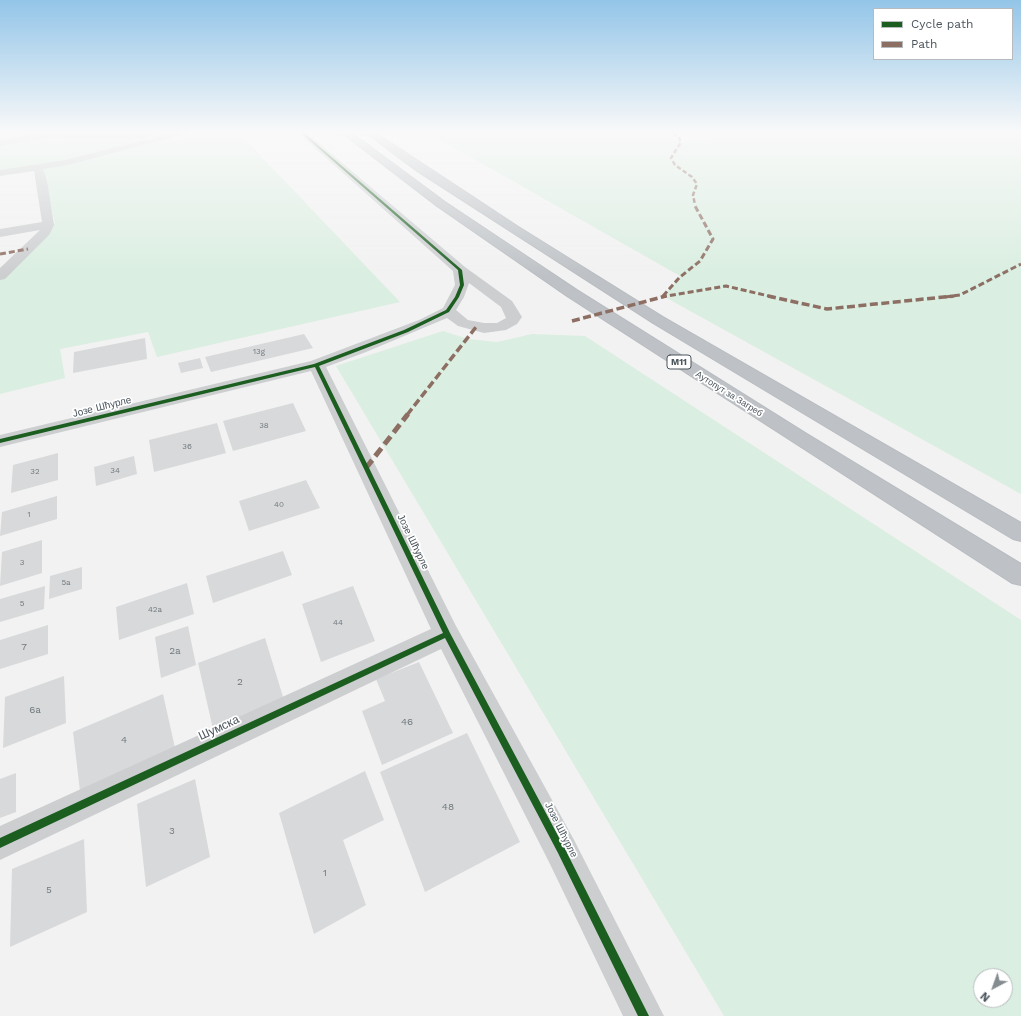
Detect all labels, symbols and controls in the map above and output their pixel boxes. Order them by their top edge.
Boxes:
legend [873,8,1013,60]
text: Cycle path [911,17,973,31]
text: Path [911,37,937,51]
house number: 13g [253,347,265,357]
road number: M11 [667,355,691,369]
street label: Аутопут за Загреб [693,369,765,419]
street label: Јозе Шћурле [71,394,133,420]
house number: 38 [259,421,269,431]
house number: 36 [182,442,192,452]
house number: 34 [110,466,120,476]
house number: 32 [30,467,40,477]
house number: 40 [274,500,284,510]
house number: 1 [27,510,31,520]
street label: Јозе Шћурле [394,512,432,572]
house number: 3 [20,558,24,568]
house number: 5a [61,578,71,588]
house number: 5 [20,599,24,609]
house number: 42a [148,605,162,615]
house number: 44 [333,618,343,628]
house number: 7 [21,641,27,653]
house number: 2a [169,645,181,657]
house number: 2 [237,676,243,688]
house number: 6a [29,704,41,716]
street label: Шумска [196,712,242,744]
house number: 46 [401,716,413,728]
house number: 4 [121,734,127,746]
street label: Јозе Шћурле [542,800,580,860]
house number: 48 [442,801,454,813]
house number: 3 [169,825,175,837]
house number: 1 [323,867,327,879]
house number: 5 [46,884,52,896]
north arrow [973,968,1013,1008]
text: N [978,989,993,1004]

